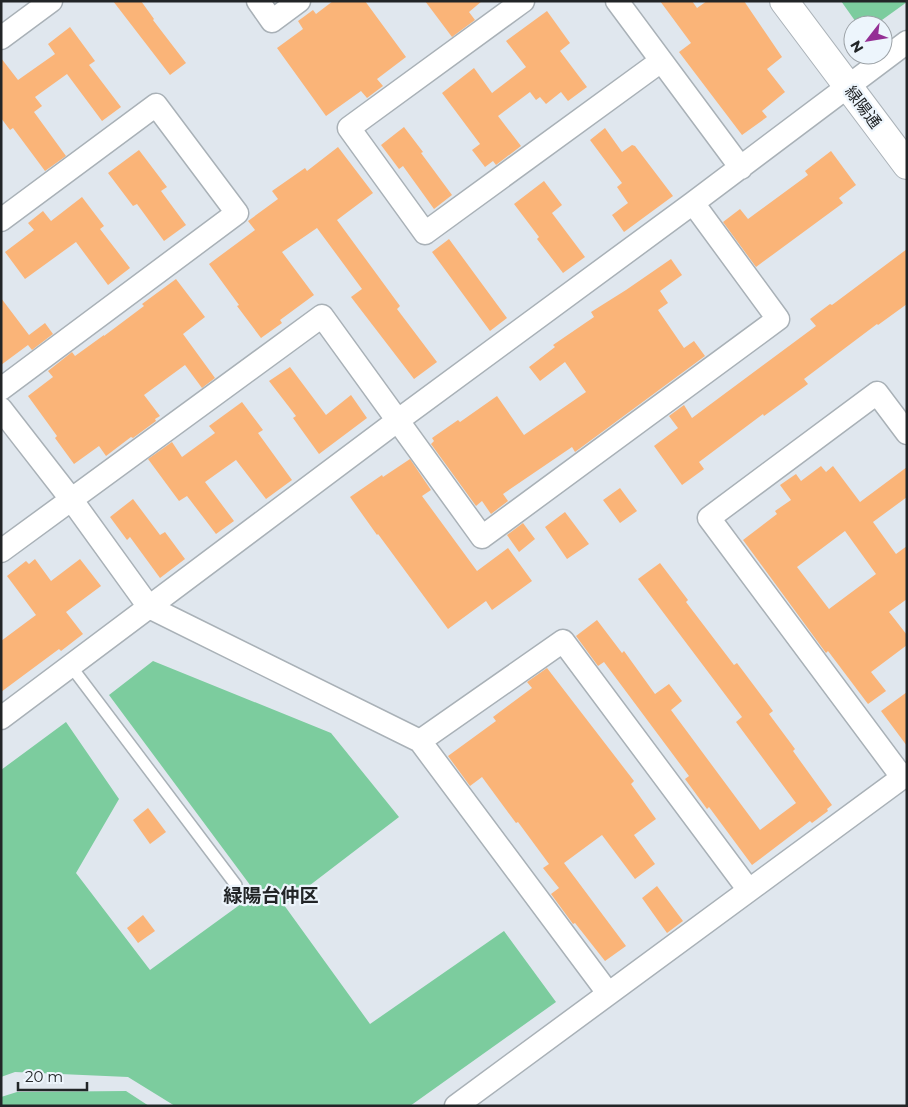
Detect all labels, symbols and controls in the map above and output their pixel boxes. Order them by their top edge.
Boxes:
north arrow [843,15,893,65]
text: N [846,37,867,56]
street label: 緑陽通 [841,82,885,132]
district label: 緑陽台仲区 [223,884,319,907]
scale bar [18,1060,86,1092]
text: 20 m [25,1067,63,1086]

